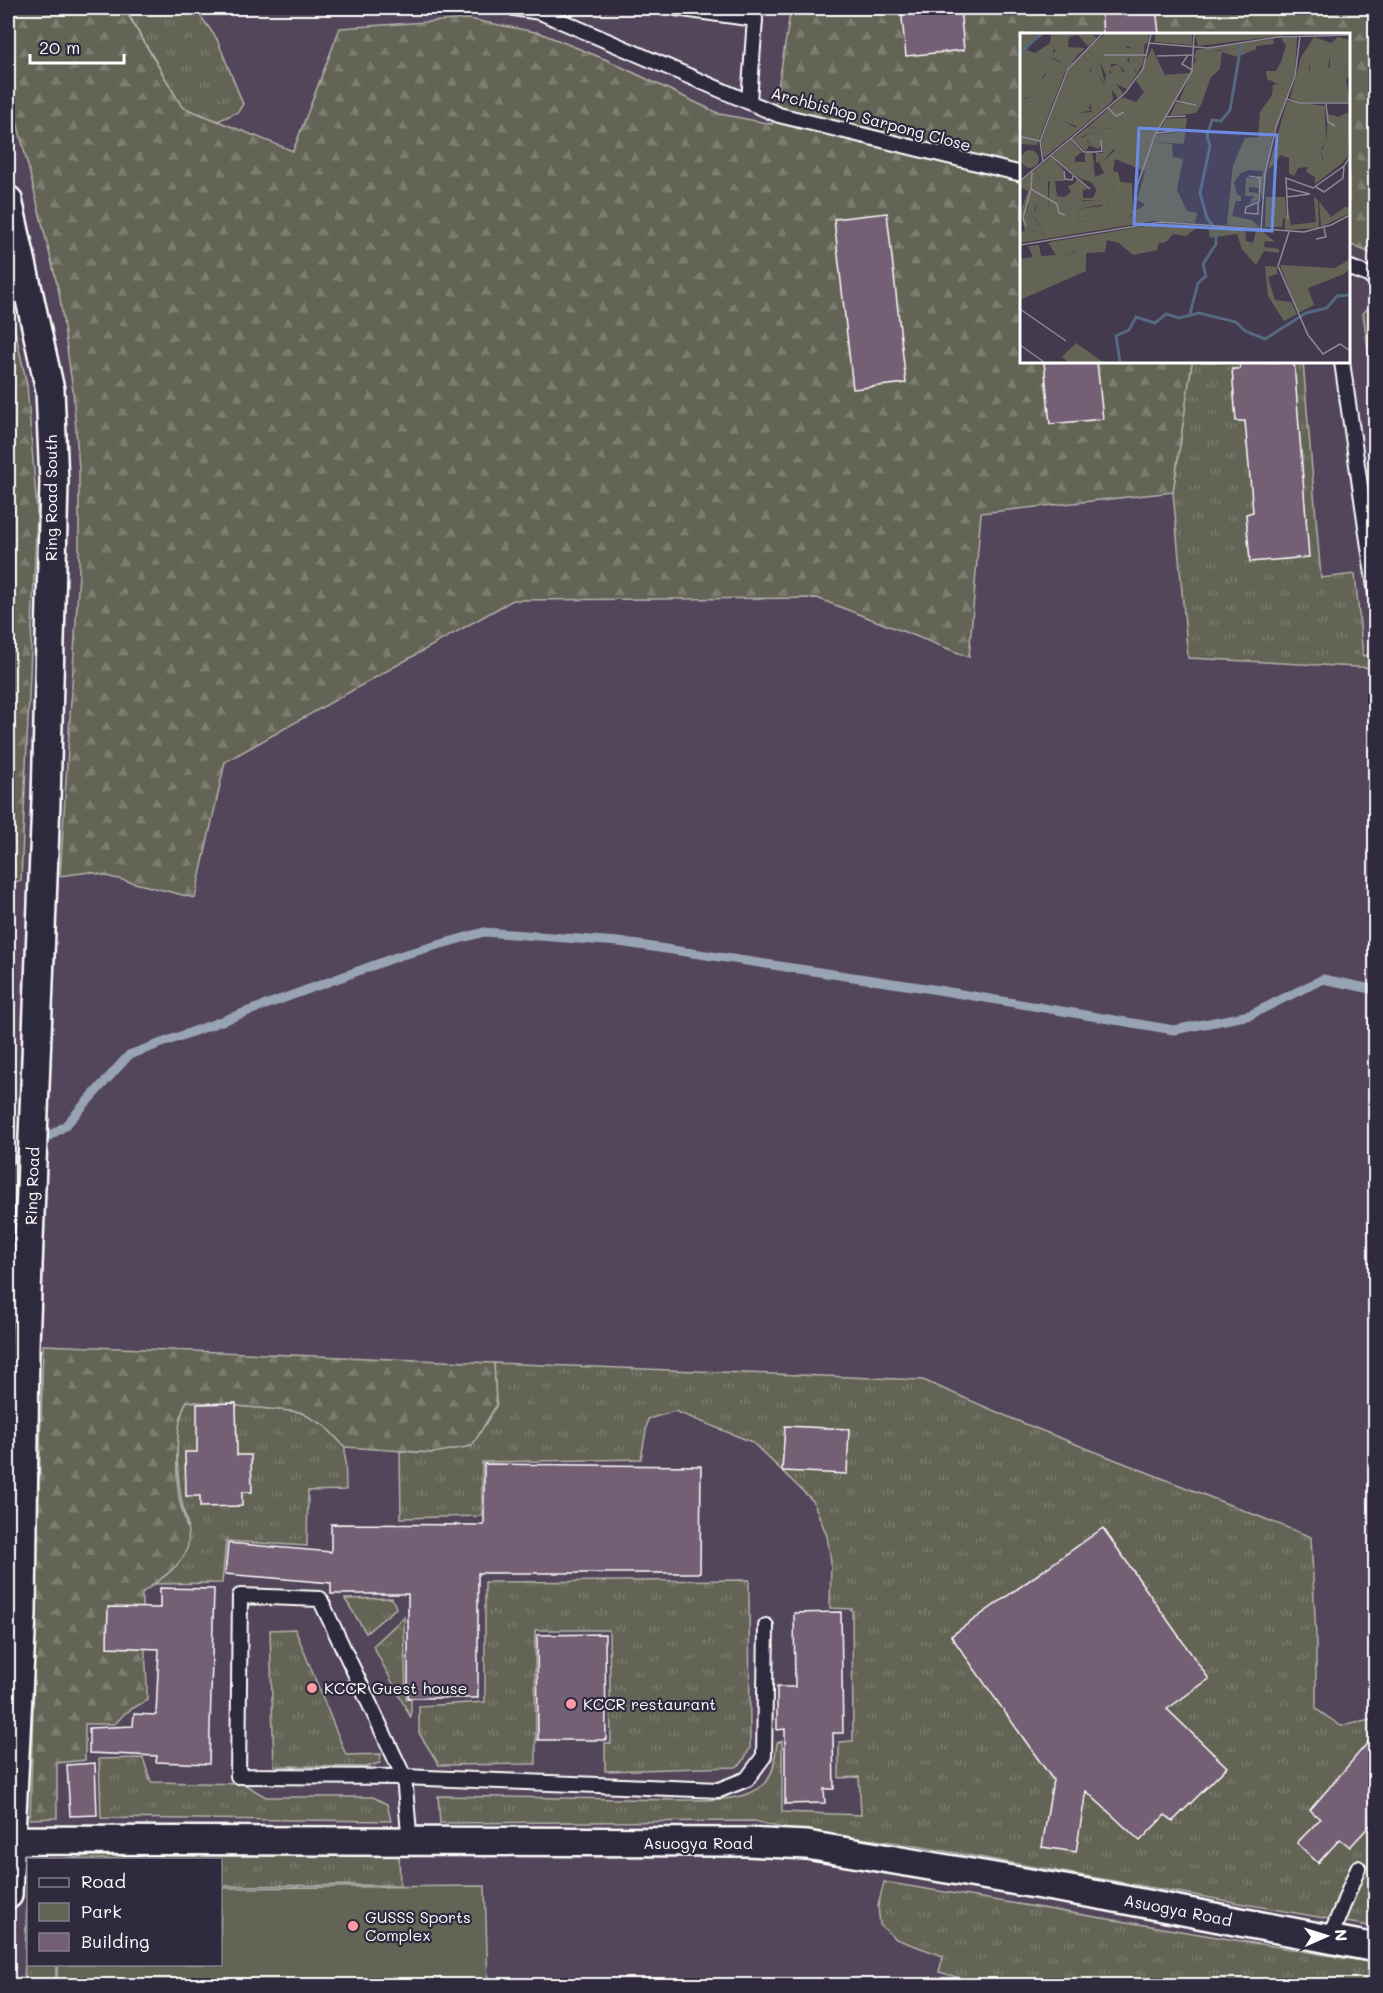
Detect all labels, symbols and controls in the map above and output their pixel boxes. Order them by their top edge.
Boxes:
scale bar [30,27,124,65]
inset map [1020,33,1350,363]
text: 20 m [39,35,80,59]
street label: Archbishop Sarpong Close [769,82,973,155]
street label: Ring Road South [40,435,61,561]
street label: Ring Road [20,1146,43,1225]
place label: KCCR Guest house [324,1677,467,1698]
marker: KCCR Guest house [305,1681,319,1695]
place label: KCCR restaurant [583,1693,716,1714]
marker: KCCR restaurant [564,1697,578,1711]
street label: Asuogya Road [643,1832,753,1853]
legend [27,1858,222,1966]
text: Road [81,1869,126,1893]
street label: Asuogya Road [1122,1889,1234,1930]
text: Park [81,1899,122,1923]
place label: GUSSS Sports Complex [365,1906,471,1945]
north arrow [1296,1906,1356,1966]
marker: GUSSS Sports Complex [346,1919,360,1933]
text: Building [81,1929,149,1953]
text: N [1331,1929,1352,1942]

